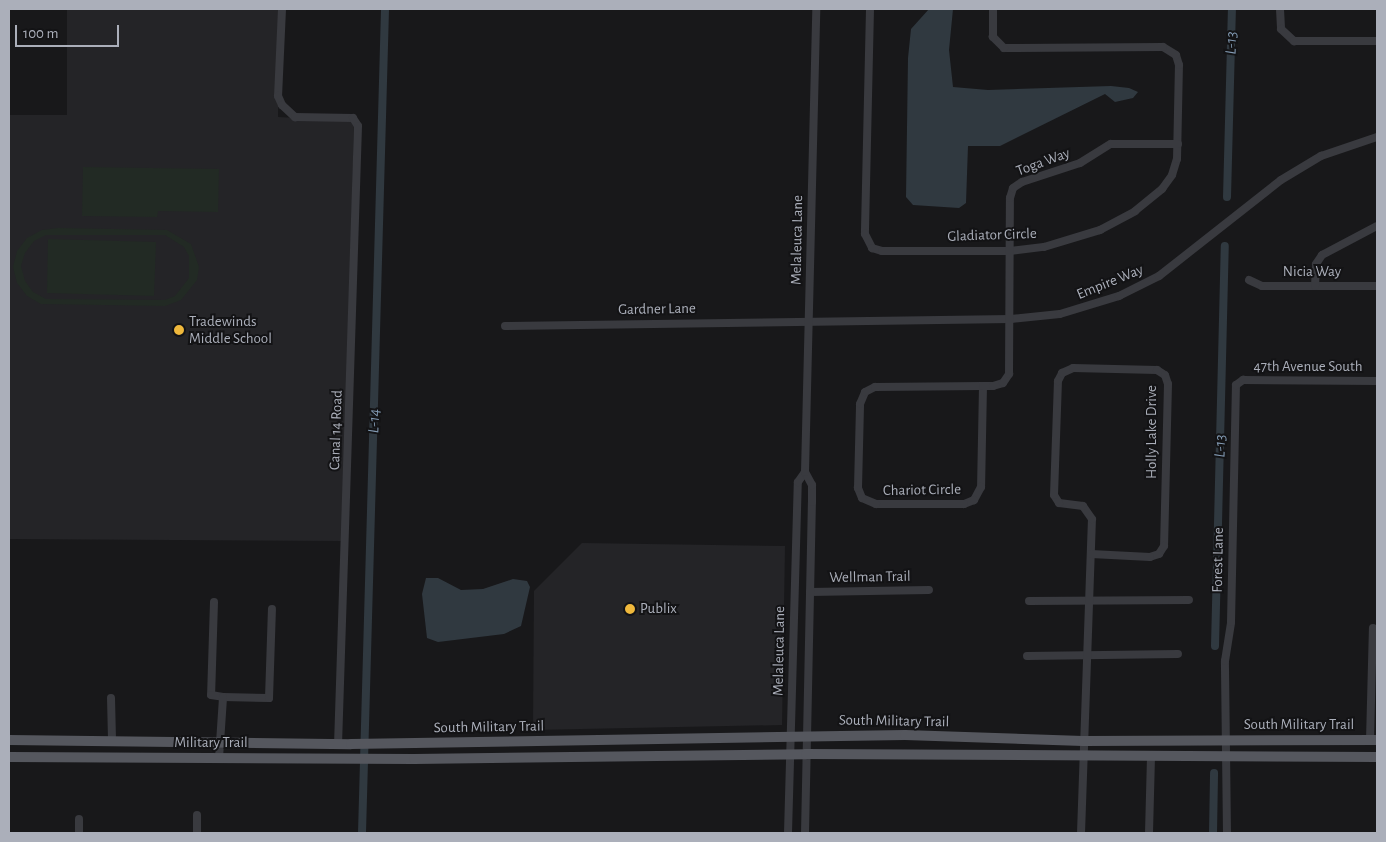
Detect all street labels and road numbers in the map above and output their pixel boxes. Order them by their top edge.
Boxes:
street label: Toga Way [1014,144,1072,180]
street label: Melaleuca Lane [787,195,807,285]
street label: Gladiator Circle [947,224,1037,246]
street label: Empire Way [1074,260,1146,304]
street label: Nicia Way [1283,263,1341,281]
street label: Gardner Lane [618,299,696,319]
street label: 47th Avenue South [1253,358,1363,376]
street label: Holly Lake Drive [1143,385,1161,479]
street label: Canal 14 Road [326,390,346,470]
street label: Chariot Circle [883,480,961,500]
street label: Forest Lane [1208,527,1228,593]
street label: Wellman Trail [829,567,911,587]
street label: Melaleuca Lane [769,606,789,696]
street label: South Military Trail [839,711,949,731]
street label: South Military Trail [1244,716,1354,734]
street label: South Military Trail [434,717,544,737]
street label: Military Trail [174,734,248,752]

